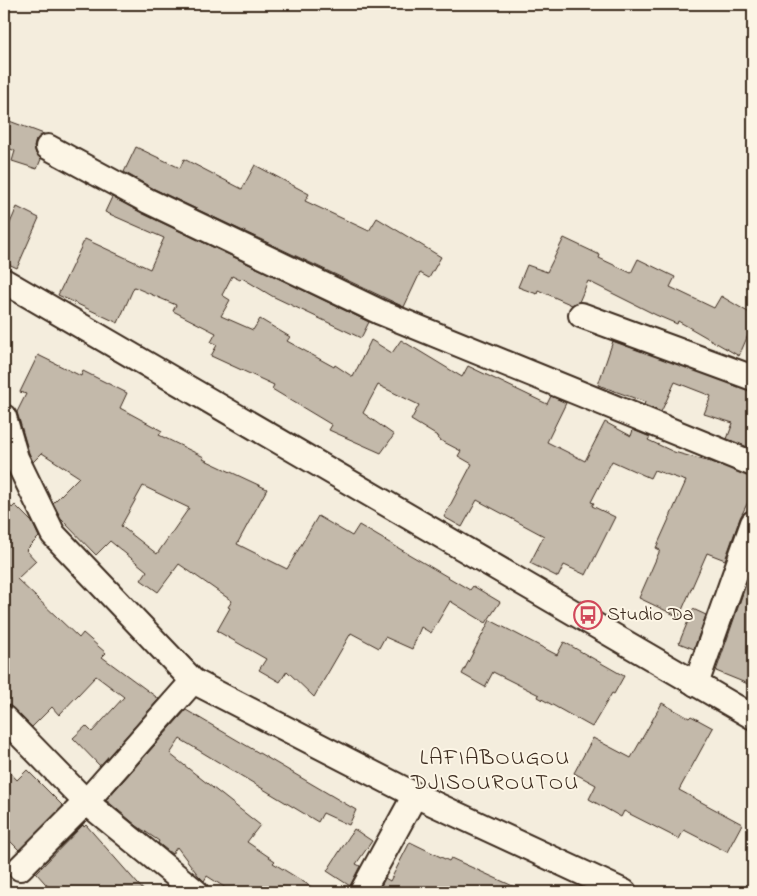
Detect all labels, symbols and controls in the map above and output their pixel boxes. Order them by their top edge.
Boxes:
bus stop icon: Studio Da [573,600,603,630]
place label: Studio Da [607,601,694,630]
district label: LAFIABOUGOU DJISOUROUTOU [410,743,579,800]

